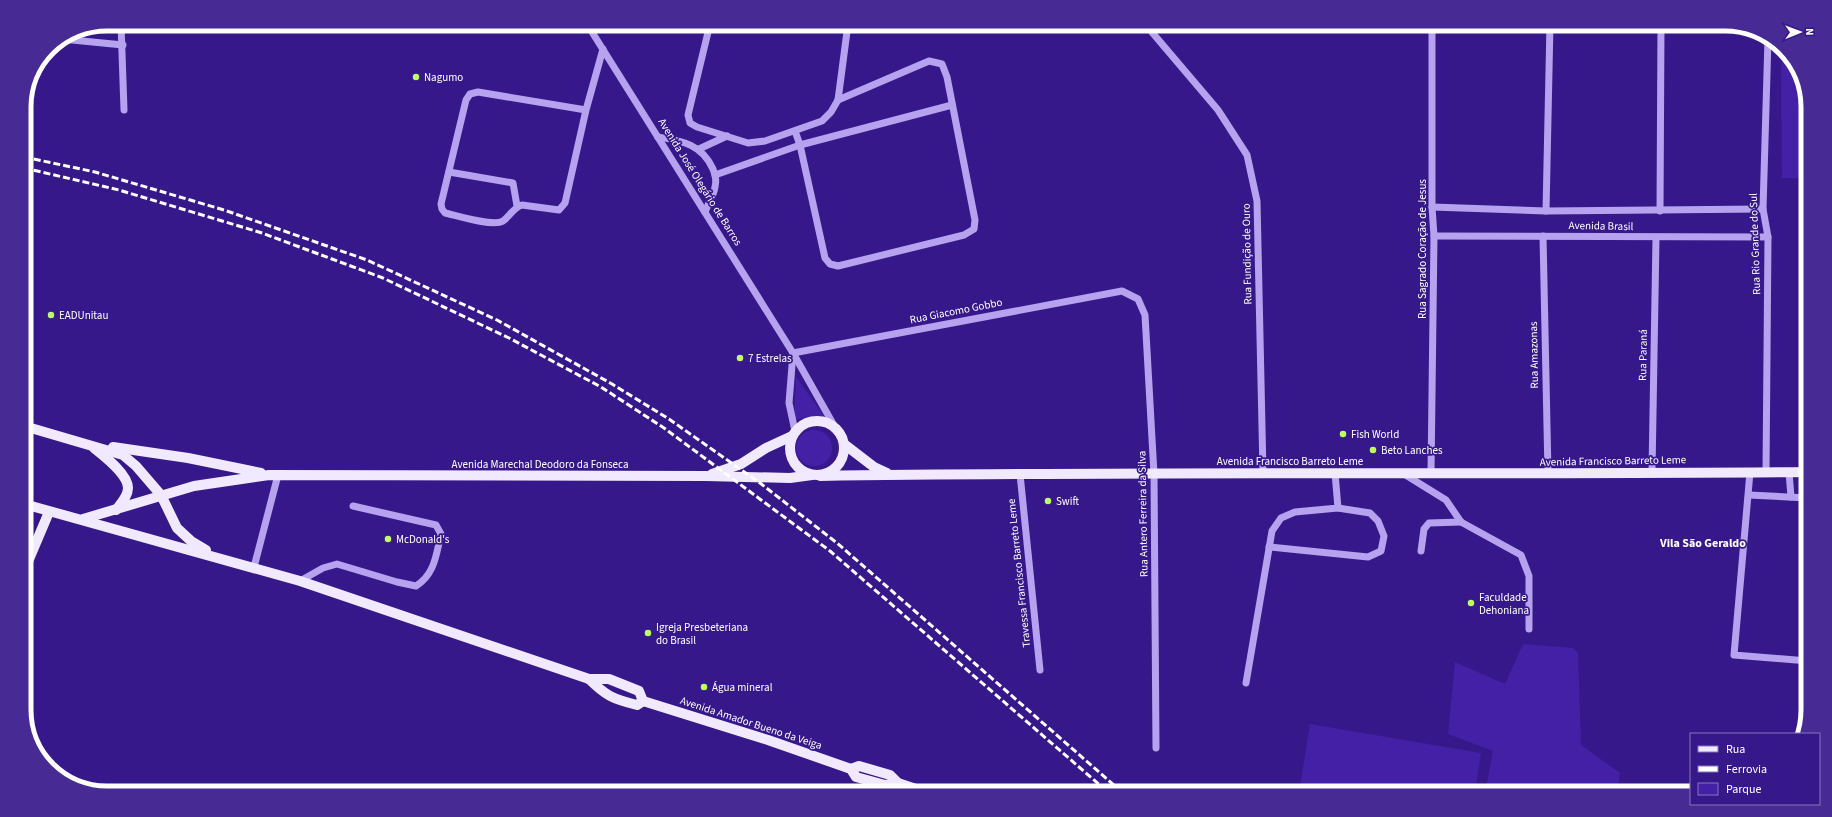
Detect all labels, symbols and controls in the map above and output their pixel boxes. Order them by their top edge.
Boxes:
north arrow [1780,12,1820,52]
text: N [1802,28,1817,36]
place label: Nagumo [424,70,463,85]
marker: Nagumo [411,72,421,82]
street label: Avenida José Olegário de Barros [655,116,746,249]
street label: Rua Sagrado Coração de Jesus [1415,179,1430,319]
street label: Rua Rio Grande do Sul [1746,193,1764,295]
street label: Rua Fundição de Ouro [1239,203,1255,305]
street label: Avenida Brasil [1569,218,1634,234]
street label: Rua Giacomo Gobbo [908,295,1004,327]
place label: EADUnitau [59,308,108,323]
marker: EADUnitau [46,310,56,320]
street label: Rua Amazonas [1526,321,1542,389]
street label: Rua Paraná [1635,329,1651,381]
place label: 7 Estrelas [748,351,792,366]
marker: 7 Estrelas [735,353,745,363]
place label: Fish World [1351,427,1399,442]
marker: Fish World [1338,429,1348,439]
place label: Beto Lanches [1381,443,1443,458]
marker: Beto Lanches [1368,445,1378,455]
street label: Rua Antero Ferreira da Silva [1134,451,1152,577]
street label: Avenida Francisco Barreto Leme [1540,452,1687,470]
street label: Avenida Francisco Barreto Leme [1217,454,1364,469]
street label: Avenida Marechal Deodoro da Fonseca [451,457,629,472]
place label: Swift [1056,494,1079,509]
marker: Swift [1043,496,1053,506]
street label: Travessa Francisco Barreto Leme [1004,497,1034,648]
place label: McDonald's [396,532,450,547]
marker: McDonald's [383,534,393,544]
district label: Vila São Geraldo [1659,535,1746,552]
place label: Faculdade Dehoniana [1479,590,1529,618]
marker: Faculdade Dehoniana [1466,598,1476,608]
place label: Igreja Presbeteriana do Brasil [656,620,748,648]
marker: Igreja Presbeteriana do Brasil [643,628,653,638]
place label: Água mineral [712,680,773,695]
marker: Água mineral [699,682,709,692]
street label: Avenida Amador Bueno da Veiga [678,693,824,753]
legend [1690,733,1820,805]
text: Rua [1726,741,1745,758]
text: Ferrovia [1726,761,1767,778]
text: Parque [1726,781,1762,798]

